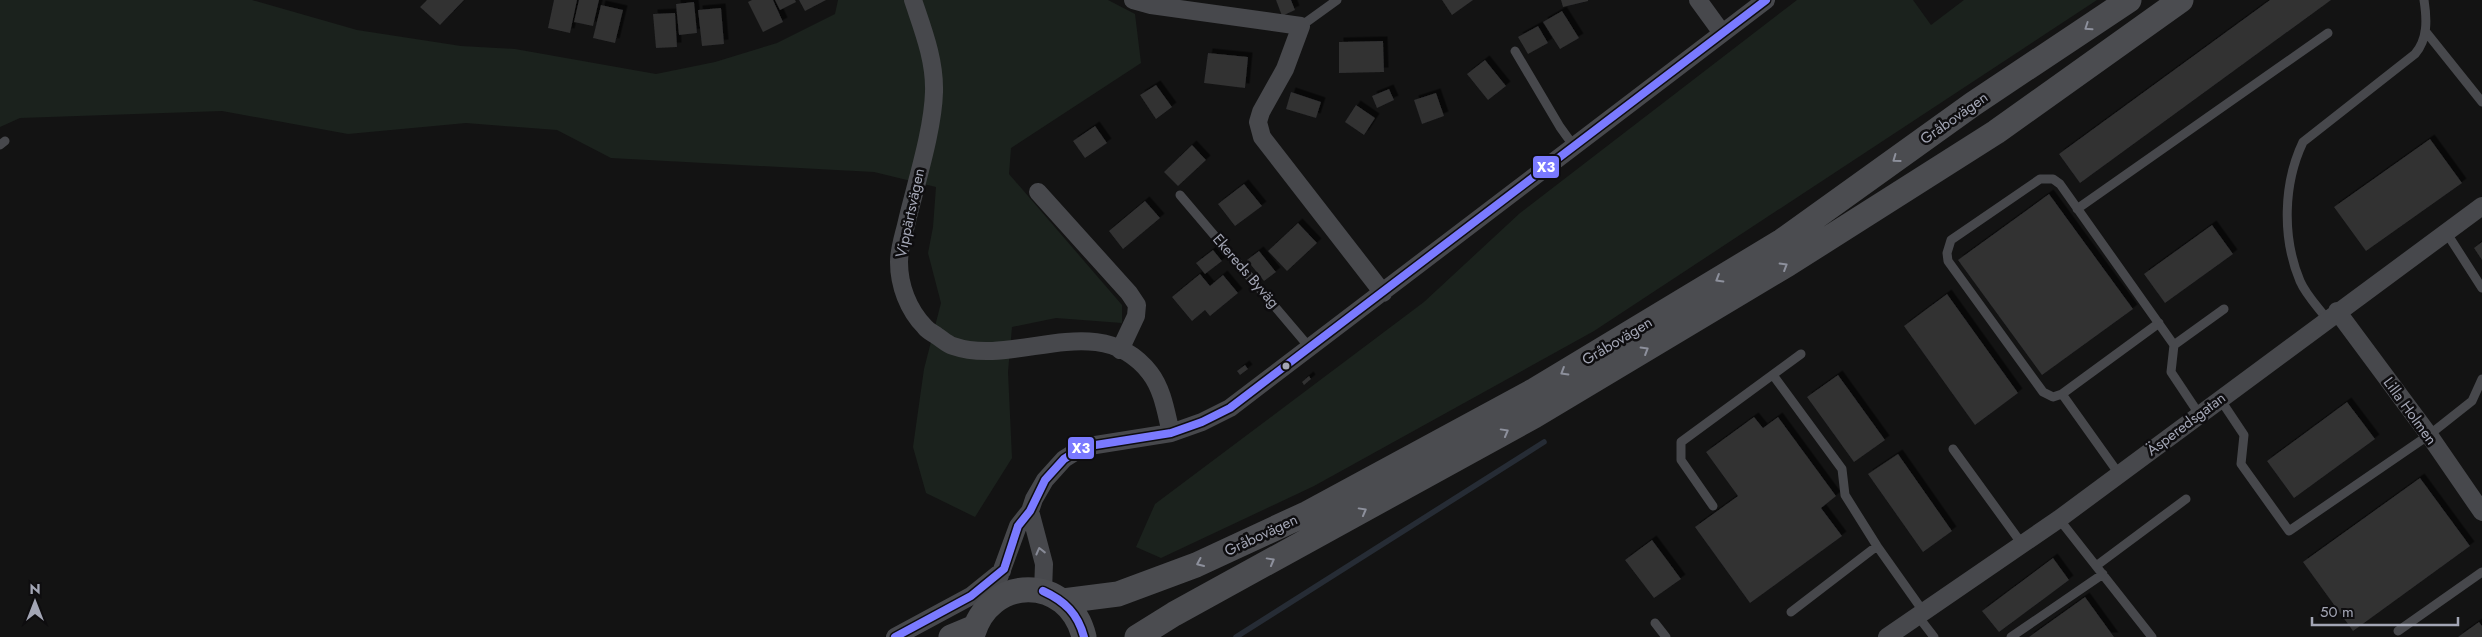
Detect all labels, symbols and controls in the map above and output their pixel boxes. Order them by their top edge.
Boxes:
one-way arrow [2084,21,2094,30]
street label: Gråbovägen [1916,86,1992,150]
one-way arrow [1893,152,1902,162]
line badge: X3 [1532,155,1560,179]
text: X3 [1537,157,1555,177]
street label: Vippärtsvägen [890,166,930,260]
street label: Ekereds Byväg [1208,229,1284,313]
one-way arrow [1779,263,1788,272]
one-way arrow [1715,273,1724,283]
street label: Gråbovägen [1578,311,1656,371]
one-way arrow [1639,346,1648,356]
unlabelled marker [1281,361,1291,371]
one-way arrow [1561,365,1570,375]
street label: Lilla Holmen [2378,373,2442,449]
street label: Äsperedsgatan [2142,387,2230,461]
one-way arrow [1499,428,1508,438]
line badge: X3 [1067,436,1095,460]
text: X3 [1072,438,1090,458]
one-way arrow [1357,507,1366,517]
street label: Gråbovägen [1221,508,1301,562]
one-way arrow [1035,546,1046,555]
one-way arrow [1196,557,1205,568]
one-way arrow [1266,557,1275,567]
north arrow [10,577,60,627]
text: N [29,579,41,599]
scale bar [2312,594,2458,626]
text: 50 m [2320,601,2354,623]

